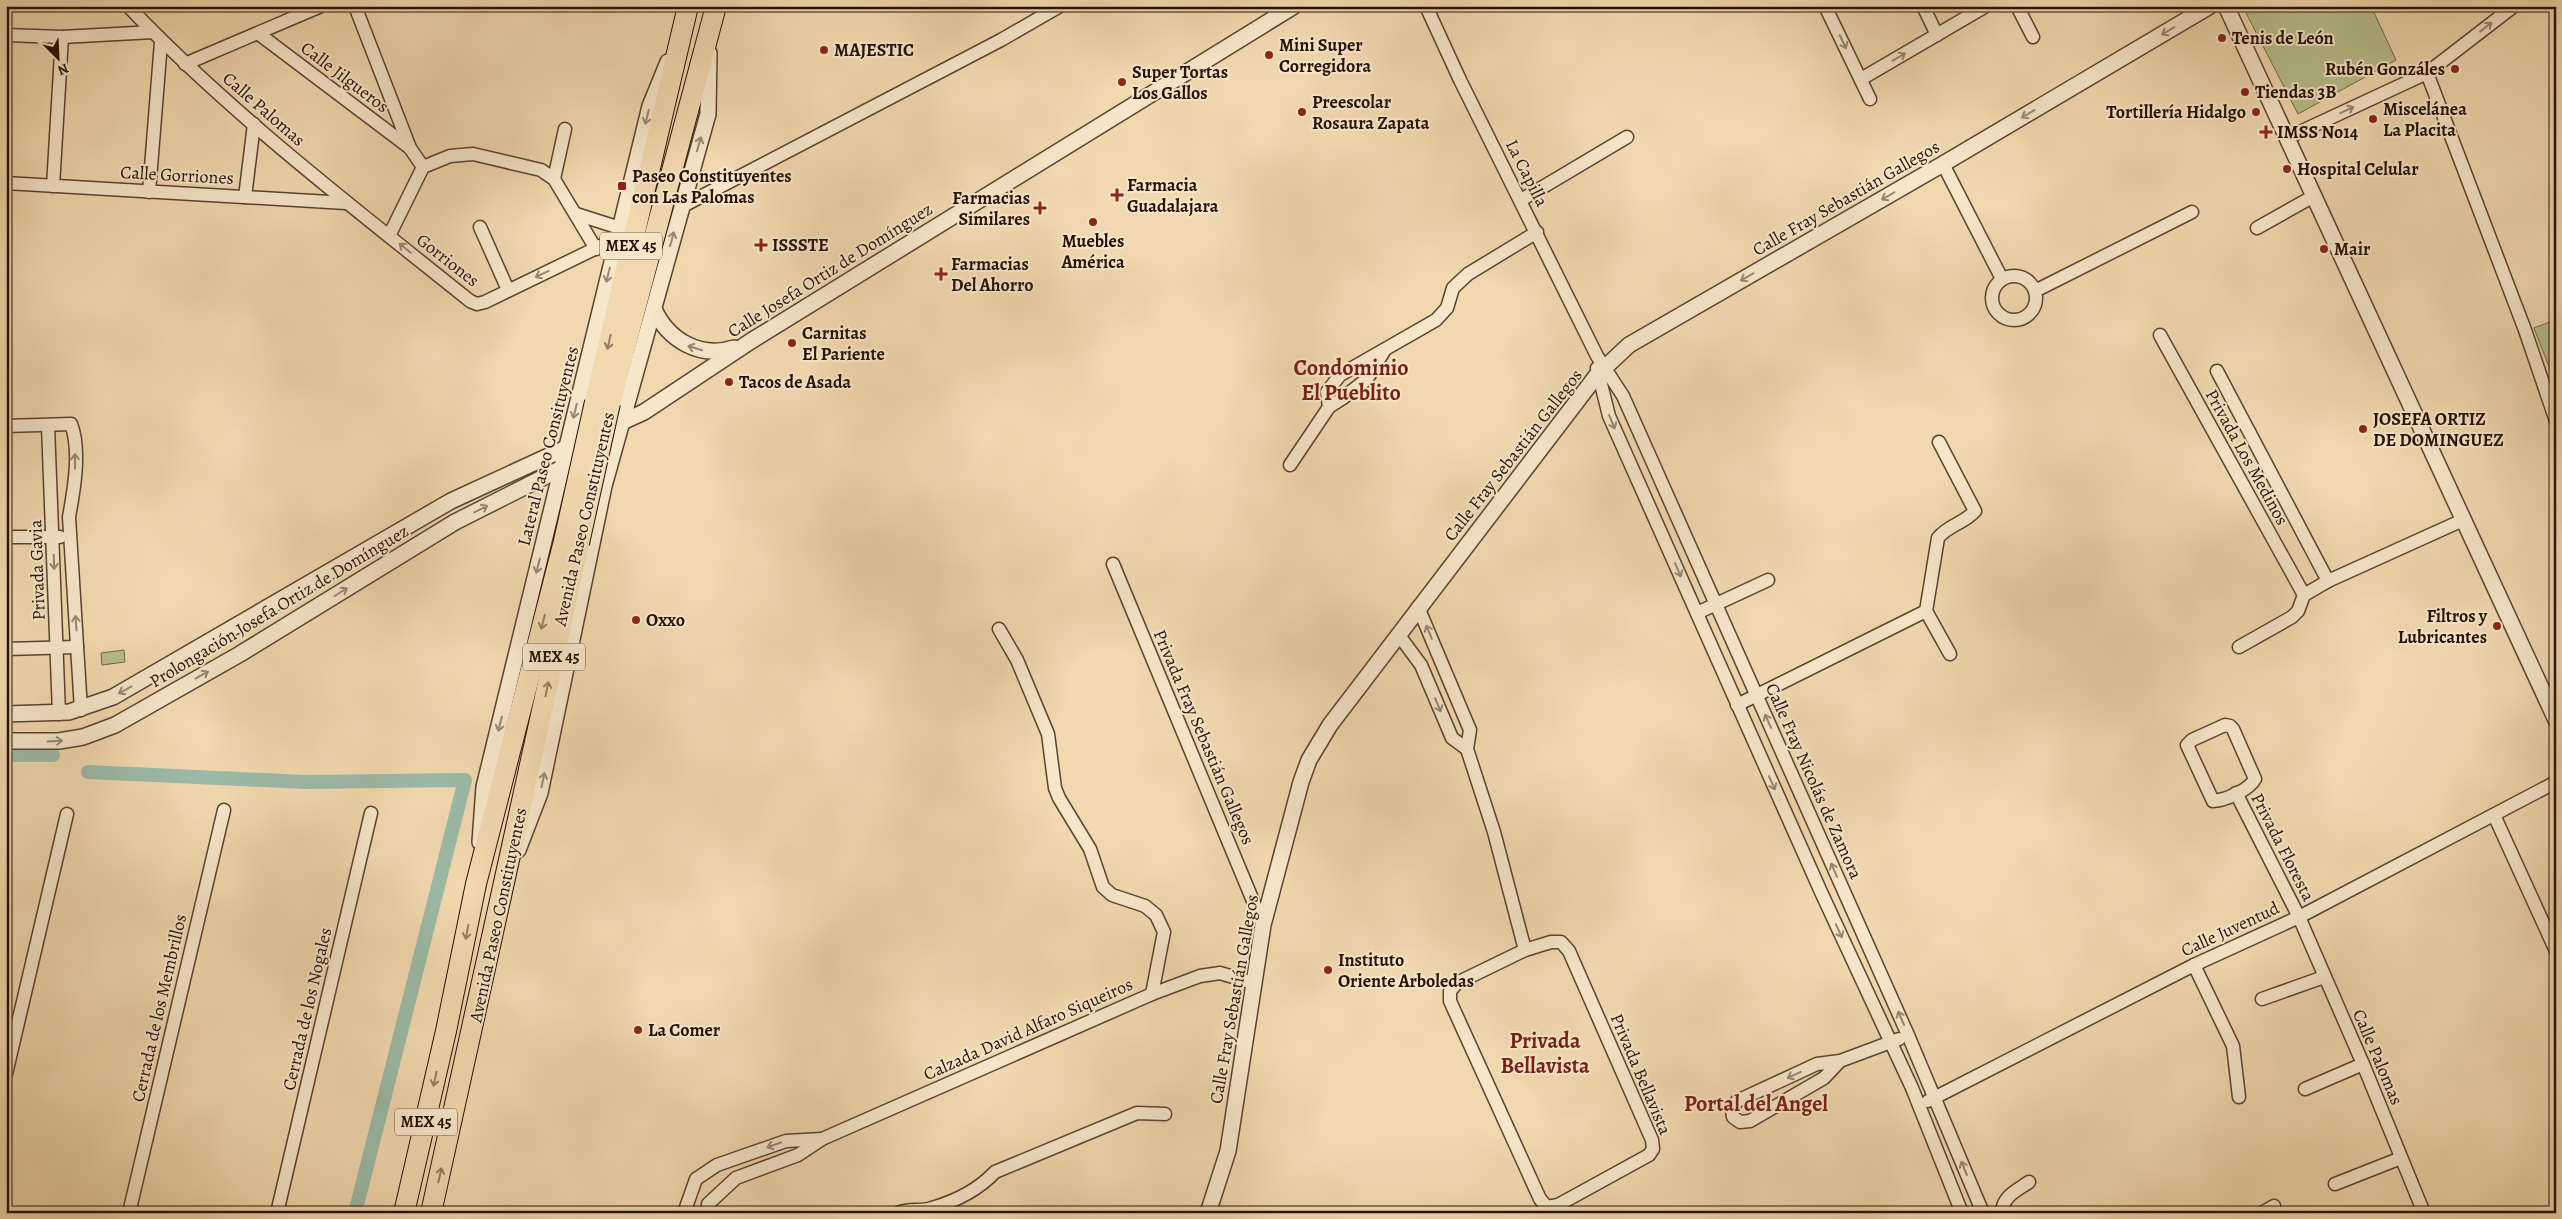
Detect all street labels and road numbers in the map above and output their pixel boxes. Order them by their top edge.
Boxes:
street label: Calle Jilgueros [296,36,394,118]
street label: Calle Palomas [218,66,310,152]
street label: La Capilla [1500,135,1554,211]
street label: Calle Fray Sebastián Gallegos [1748,135,1944,261]
street label: Calle Gorriones [120,160,234,190]
street label: Calle Josefa Ortiz de Domínguez [723,197,937,343]
street label: Gorriones [412,228,484,292]
road number: MEX 45 [600,232,662,260]
street label: Lateral Paseo Consituyentes [512,344,584,548]
street label: Calle Fray Sebastián Gallegos [1438,364,1588,546]
street label: Privada Los Medinos [2200,385,2294,529]
street label: Avenida Paseo Constituyentes [547,410,620,629]
street label: Privada Gavia [23,519,51,621]
street label: Prolongación Josefa Ortiz de Domínguez [145,519,413,693]
street label: Privada Fray Sebastián Gallegos [1148,626,1260,848]
road number: MEX 45 [523,644,585,670]
street label: Calle Fray Nicolás de Zamora [1760,679,1868,883]
street label: Privada Floresta [2245,789,2321,906]
street label: Avenida Paseo Constituyentes [463,805,532,1026]
street label: Calle Fray Sebastián Gallegos [1204,892,1264,1106]
street label: Calle Juventud [2177,896,2283,962]
street label: Cerrada de los Membrillos [126,912,192,1104]
street label: Cerrada de los Nogales [277,925,337,1093]
street label: Calzada David Alfaro Siqueiros [920,972,1136,1086]
street label: Calle Palomas [2347,1005,2409,1109]
street label: Privada Bellavista [1605,1010,1678,1139]
road number: MEX 45 [395,1108,457,1136]

